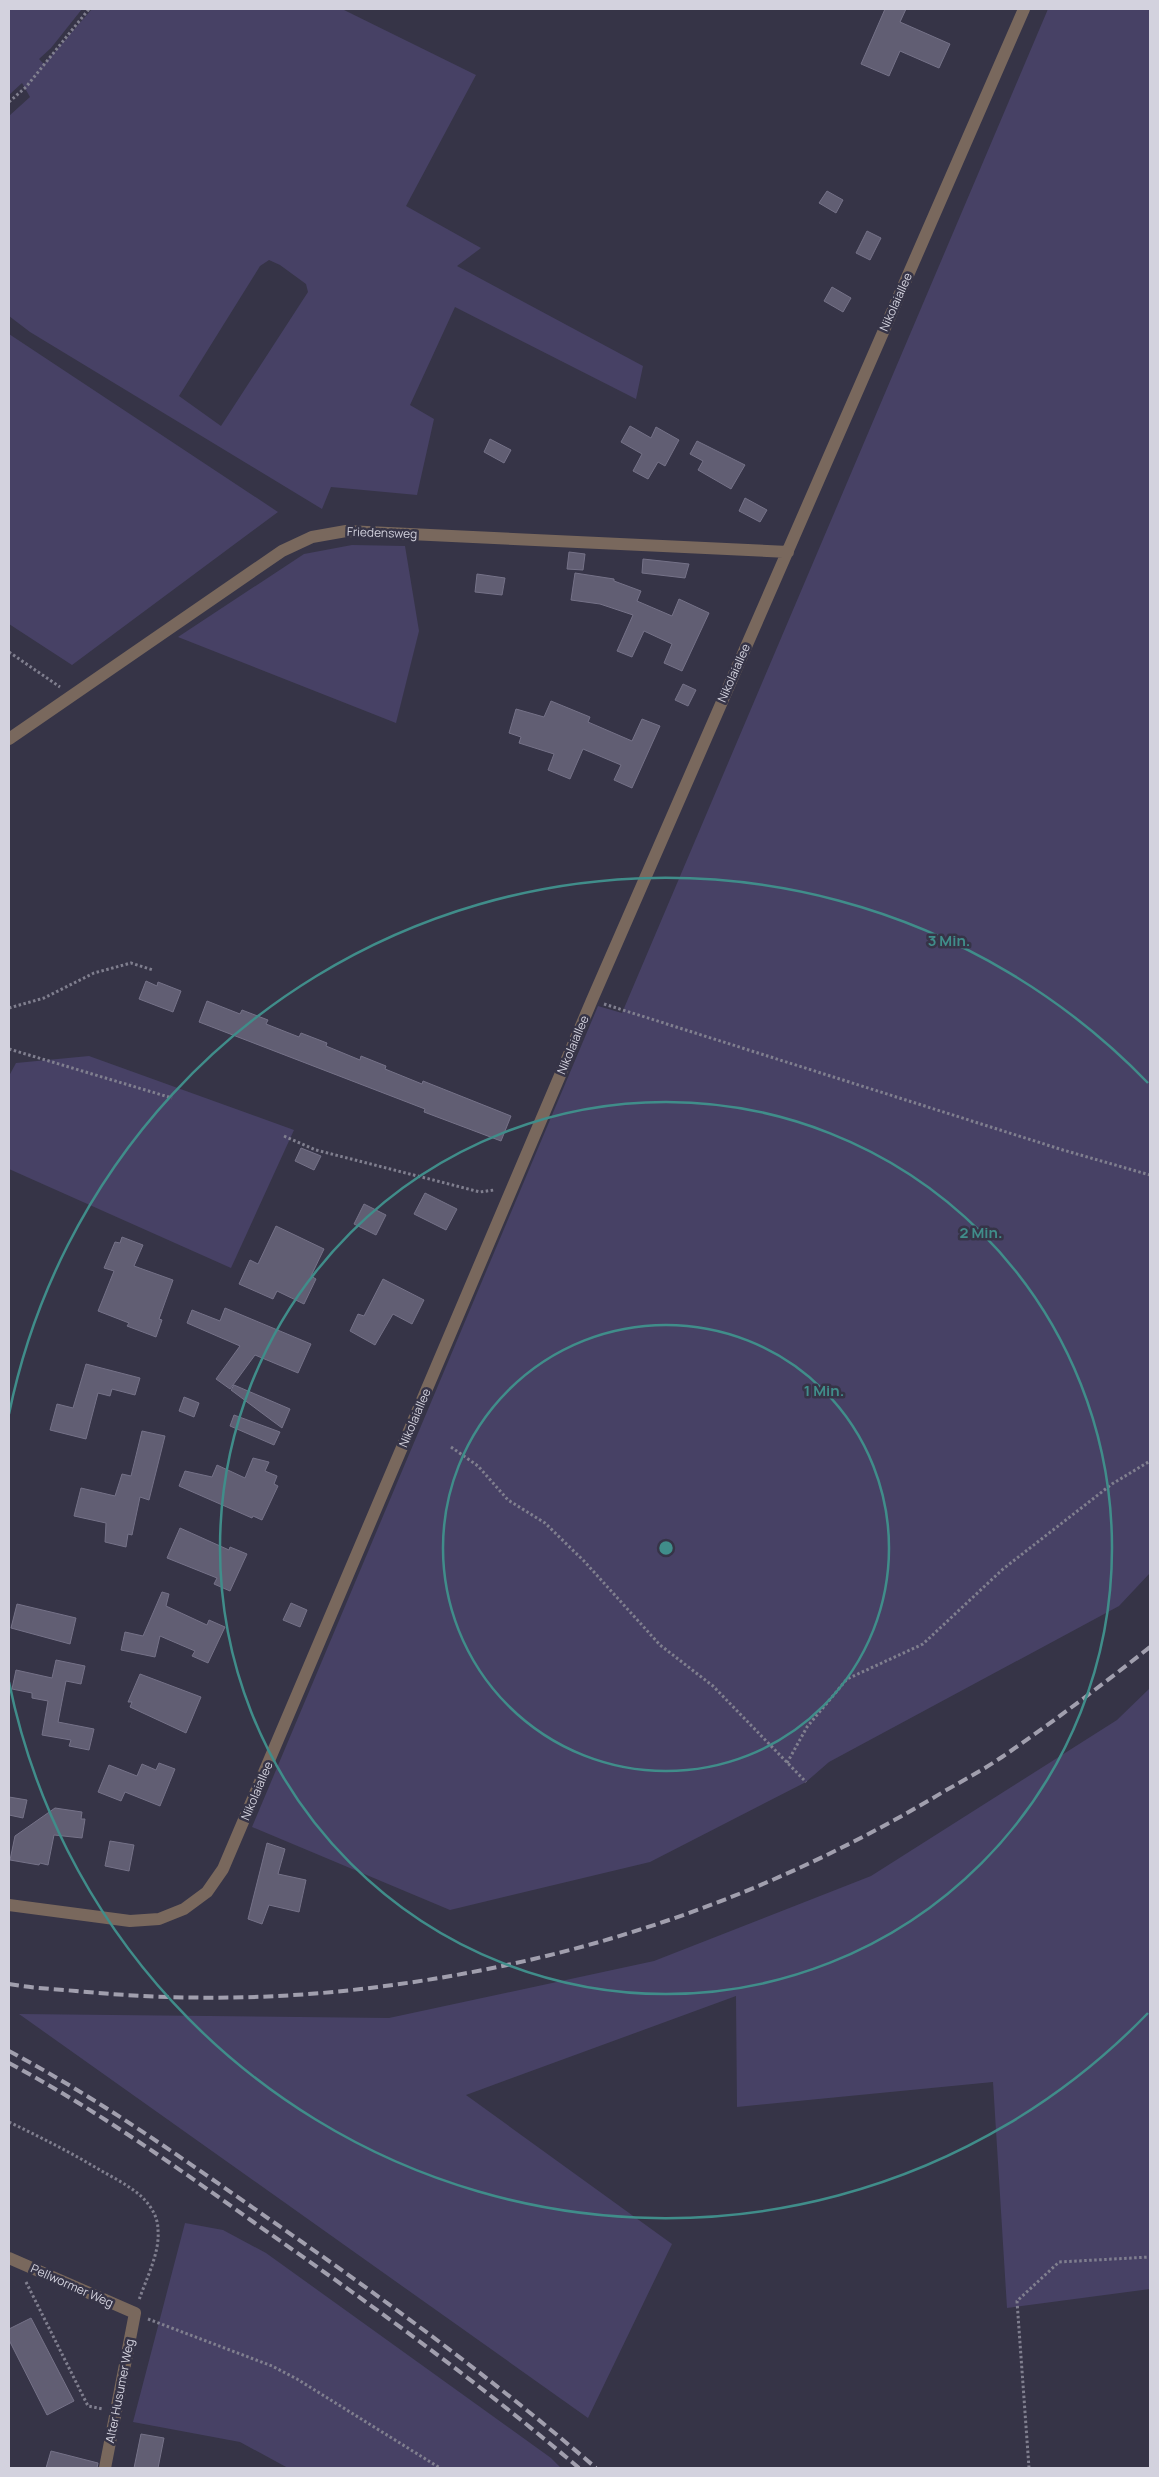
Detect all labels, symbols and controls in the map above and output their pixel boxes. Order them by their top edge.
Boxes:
street label: Nikolaiallee [875,270,916,334]
street label: Friedensweg [347,523,417,542]
street label: Nikolaiallee [713,641,754,705]
text: 3 Min. [928,930,970,951]
street label: Nikolaiallee [553,1013,593,1077]
text: 2 Min. [960,1222,1002,1243]
text: 1 Min. [804,1380,844,1401]
street label: Nikolaiallee [395,1386,435,1450]
centre of rings [657,1539,675,1557]
street label: Nikolaiallee [237,1759,277,1823]
street label: Pellwormer Weg [28,2260,116,2311]
street label: Alter Husumer Weg [101,2337,138,2445]

